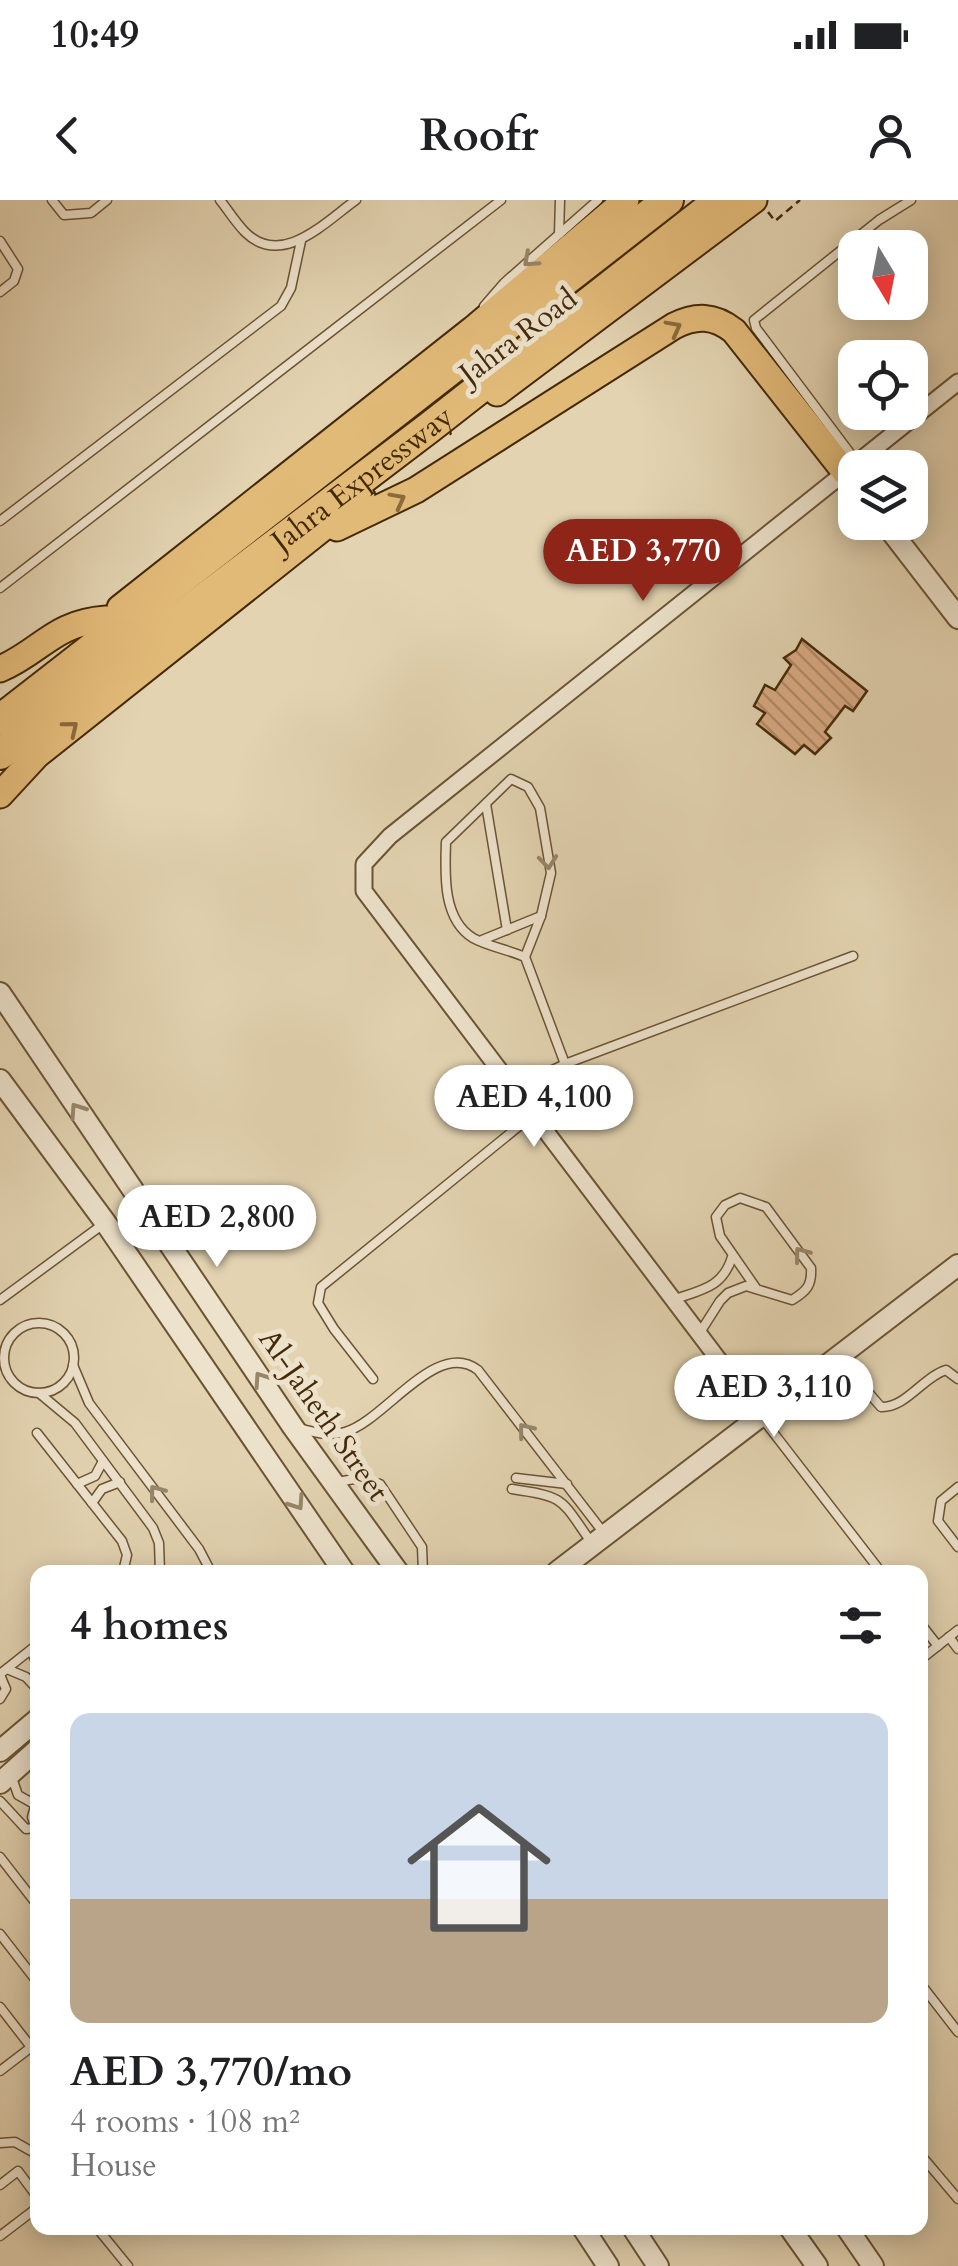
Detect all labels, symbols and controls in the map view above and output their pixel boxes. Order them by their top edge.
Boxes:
text: 10:49 [50,9,139,61]
text: Roofr [419,105,539,166]
icon: back [40,108,95,163]
icon: person [863,108,918,163]
north arrow [838,230,928,320]
map controls [838,230,928,540]
one-way arrow [523,248,542,266]
street label: Jahra Road [448,279,586,397]
one-way arrow [663,321,681,340]
button: locate [838,340,928,430]
street label: Jahra Expressway [260,396,462,564]
button: layers [838,450,928,540]
one-way arrow [388,493,406,513]
pin: AED 3,770 [529,519,757,604]
text: AED 3,770 [565,529,721,573]
one-way arrow [59,722,77,740]
one-way arrow [537,854,558,870]
pin: AED 4,100 [420,1065,648,1150]
text: AED 4,100 [456,1075,612,1119]
one-way arrow [71,1103,90,1121]
pin: AED 2,800 [103,1185,331,1270]
text: AED 2,800 [139,1195,295,1239]
one-way arrow [795,1247,812,1265]
street label: Al-Jaheth Street [249,1321,399,1510]
pin: AED 3,110 [660,1355,888,1440]
text: AED 3,110 [696,1365,852,1409]
one-way arrow [255,1371,273,1390]
one-way arrow [520,1424,537,1442]
one-way arrow [150,1485,167,1503]
one-way arrow [285,1492,303,1511]
text: 4 homes [70,1597,228,1654]
icon: filters [833,1598,888,1653]
icon: home [389,1778,569,1958]
text: AED 3,770/mo [70,2043,352,2100]
text: 4 rooms · 108 m² [70,2100,300,2144]
text: House [70,2144,157,2188]

